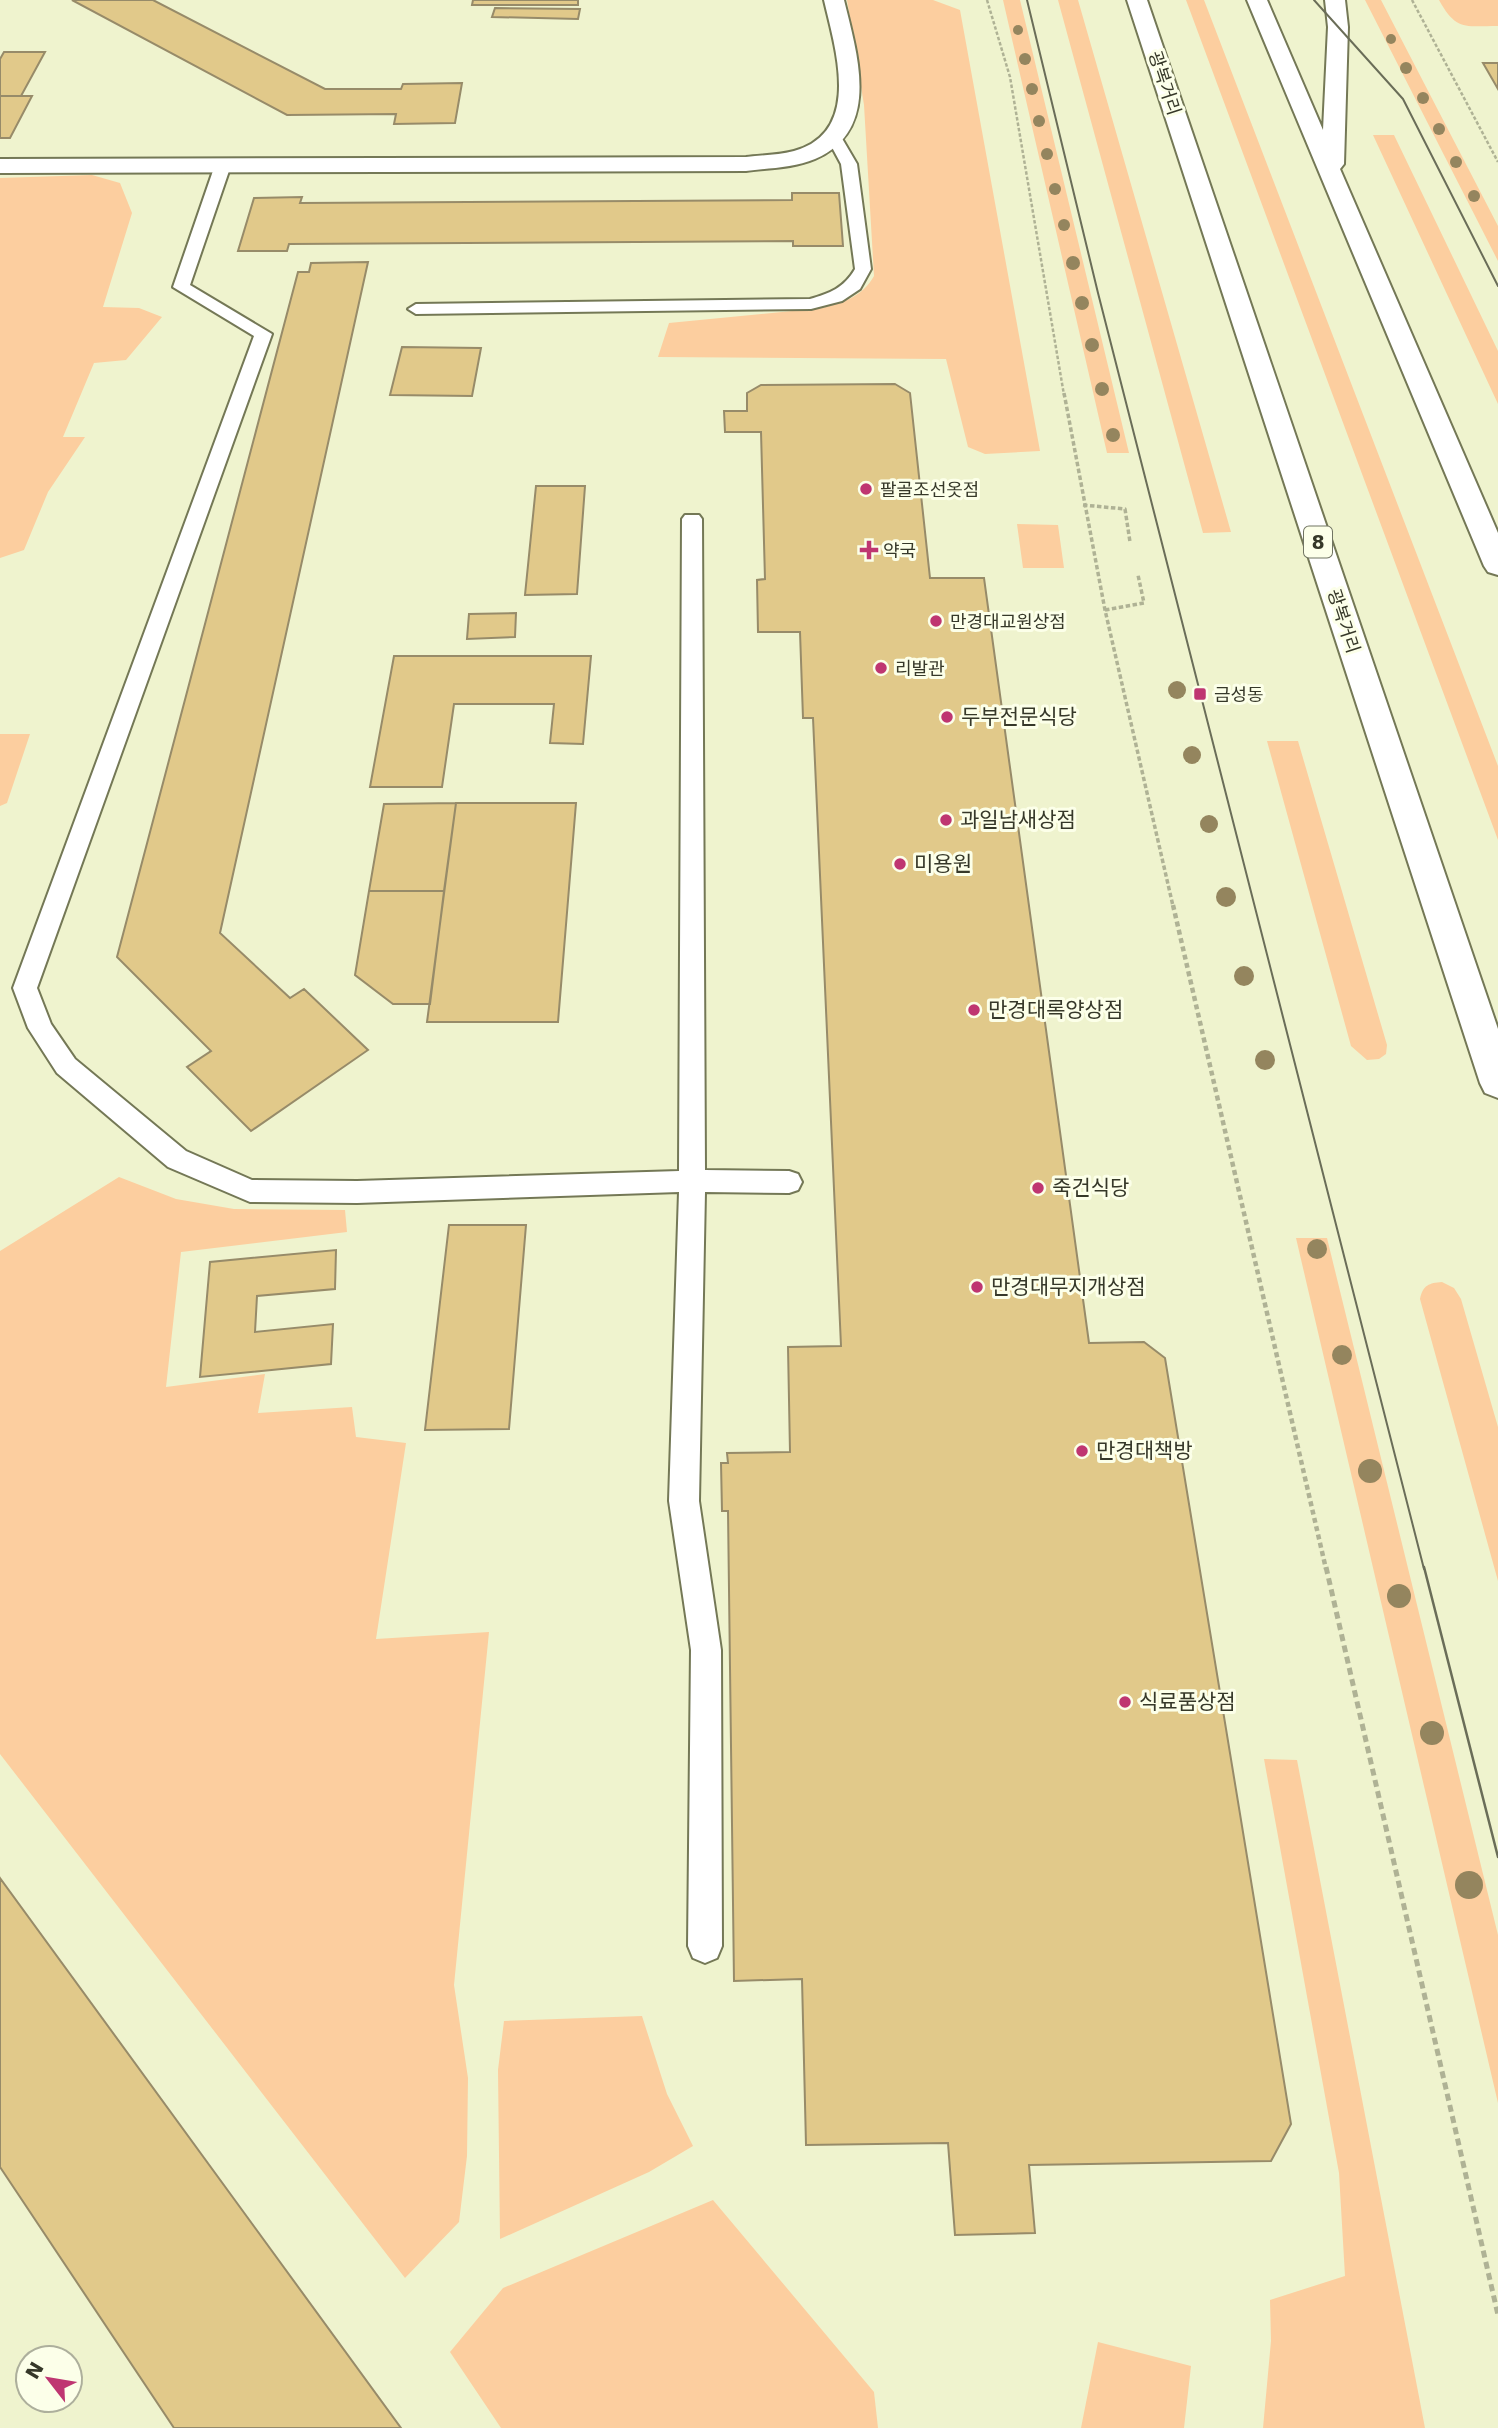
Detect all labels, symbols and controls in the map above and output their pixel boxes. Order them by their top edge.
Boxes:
street label: 광복거리 [1145,48,1185,118]
place label: 팔골조선옷점 [880,479,979,500]
marker: 팔골조선옷점 [858,481,874,497]
road number: 8 [1304,526,1332,558]
place label: 약국 [883,540,916,561]
marker: 약국 [861,542,877,558]
street label: 광복거리 [1324,586,1364,656]
place label: 만경대교원상점 [950,611,1066,632]
marker: 만경대교원상점 [928,613,944,629]
place label: 리발관 [895,658,945,679]
marker: 리발관 [873,660,889,676]
place label: 금성동 [1214,684,1264,705]
marker: 금성동 [1192,686,1208,702]
place label: 두부전문식당 [961,705,1077,729]
marker: 두부전문식당 [939,709,955,725]
place label: 과일남새상점 [960,808,1076,832]
marker: 과일남새상점 [938,812,954,828]
place label: 미용원 [914,852,972,876]
marker: 미용원 [892,856,908,872]
place label: 만경대록양상점 [988,998,1123,1022]
marker: 만경대록양상점 [966,1002,982,1018]
place label: 죽건식당 [1052,1176,1129,1200]
marker: 죽건식당 [1030,1180,1046,1196]
place label: 만경대무지개상점 [991,1275,1146,1299]
marker: 만경대무지개상점 [969,1279,985,1295]
place label: 만경대책방 [1096,1439,1193,1463]
marker: 만경대책방 [1074,1443,1090,1459]
place label: 식료품상점 [1139,1690,1236,1714]
marker: 식료품상점 [1117,1694,1133,1710]
north arrow [14,2344,84,2414]
text: N [21,2358,48,2383]

